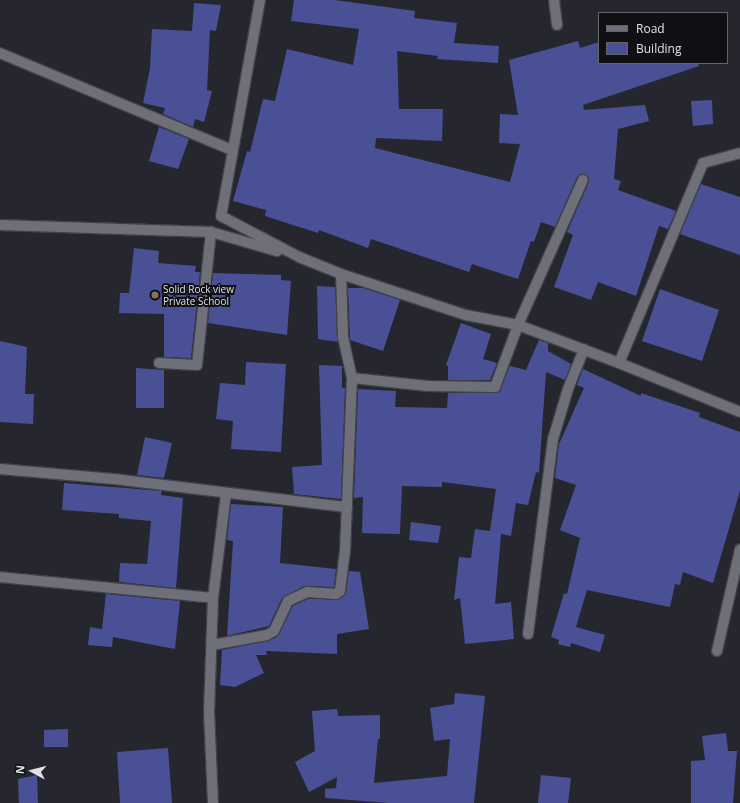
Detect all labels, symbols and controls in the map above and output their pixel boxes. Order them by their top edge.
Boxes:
legend [598,12,728,64]
text: Road [636,20,665,37]
text: Building [636,40,681,57]
place label: Solid Rock view Private School [163,283,234,306]
marker: Solid Rock view Private School [150,290,160,300]
north arrow [12,751,52,791]
text: N [12,764,28,775]

